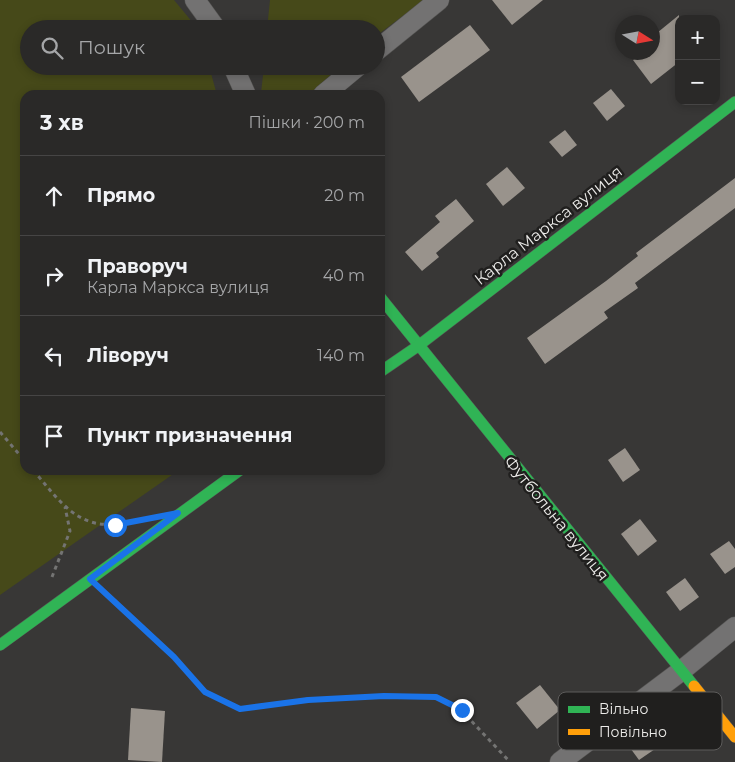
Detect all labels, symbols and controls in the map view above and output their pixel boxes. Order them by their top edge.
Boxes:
north arrow [615,15,660,60]
map controls [675,15,720,105]
button: + [675,15,720,60]
search box [20,20,385,75]
icon: search [38,34,66,62]
text: Пошук [78,36,145,59]
button: − [675,60,720,105]
text: 3 хв [40,110,84,135]
text: Пішки · 200 m [248,113,365,132]
street label: Карла Маркса вулиця [471,162,626,289]
icon: ahead [40,182,68,210]
text: Прямо [87,184,155,207]
text: 20 m [324,186,365,205]
text: Праворуч [87,255,188,278]
icon: right [40,262,68,290]
text: 40 m [323,266,365,285]
text: Карла Маркса вулиця [87,278,269,297]
icon: left [40,342,68,370]
text: Ліворуч [87,344,169,367]
text: 140 m [317,346,365,365]
icon: arrive [40,422,68,450]
text: Пункт призначення [87,424,293,447]
street label: Футбольна вулиця [500,452,613,585]
route start [104,514,127,537]
legend [558,692,722,750]
route end [451,699,474,722]
text: Вільно [599,700,648,718]
text: Повільно [599,723,667,741]

